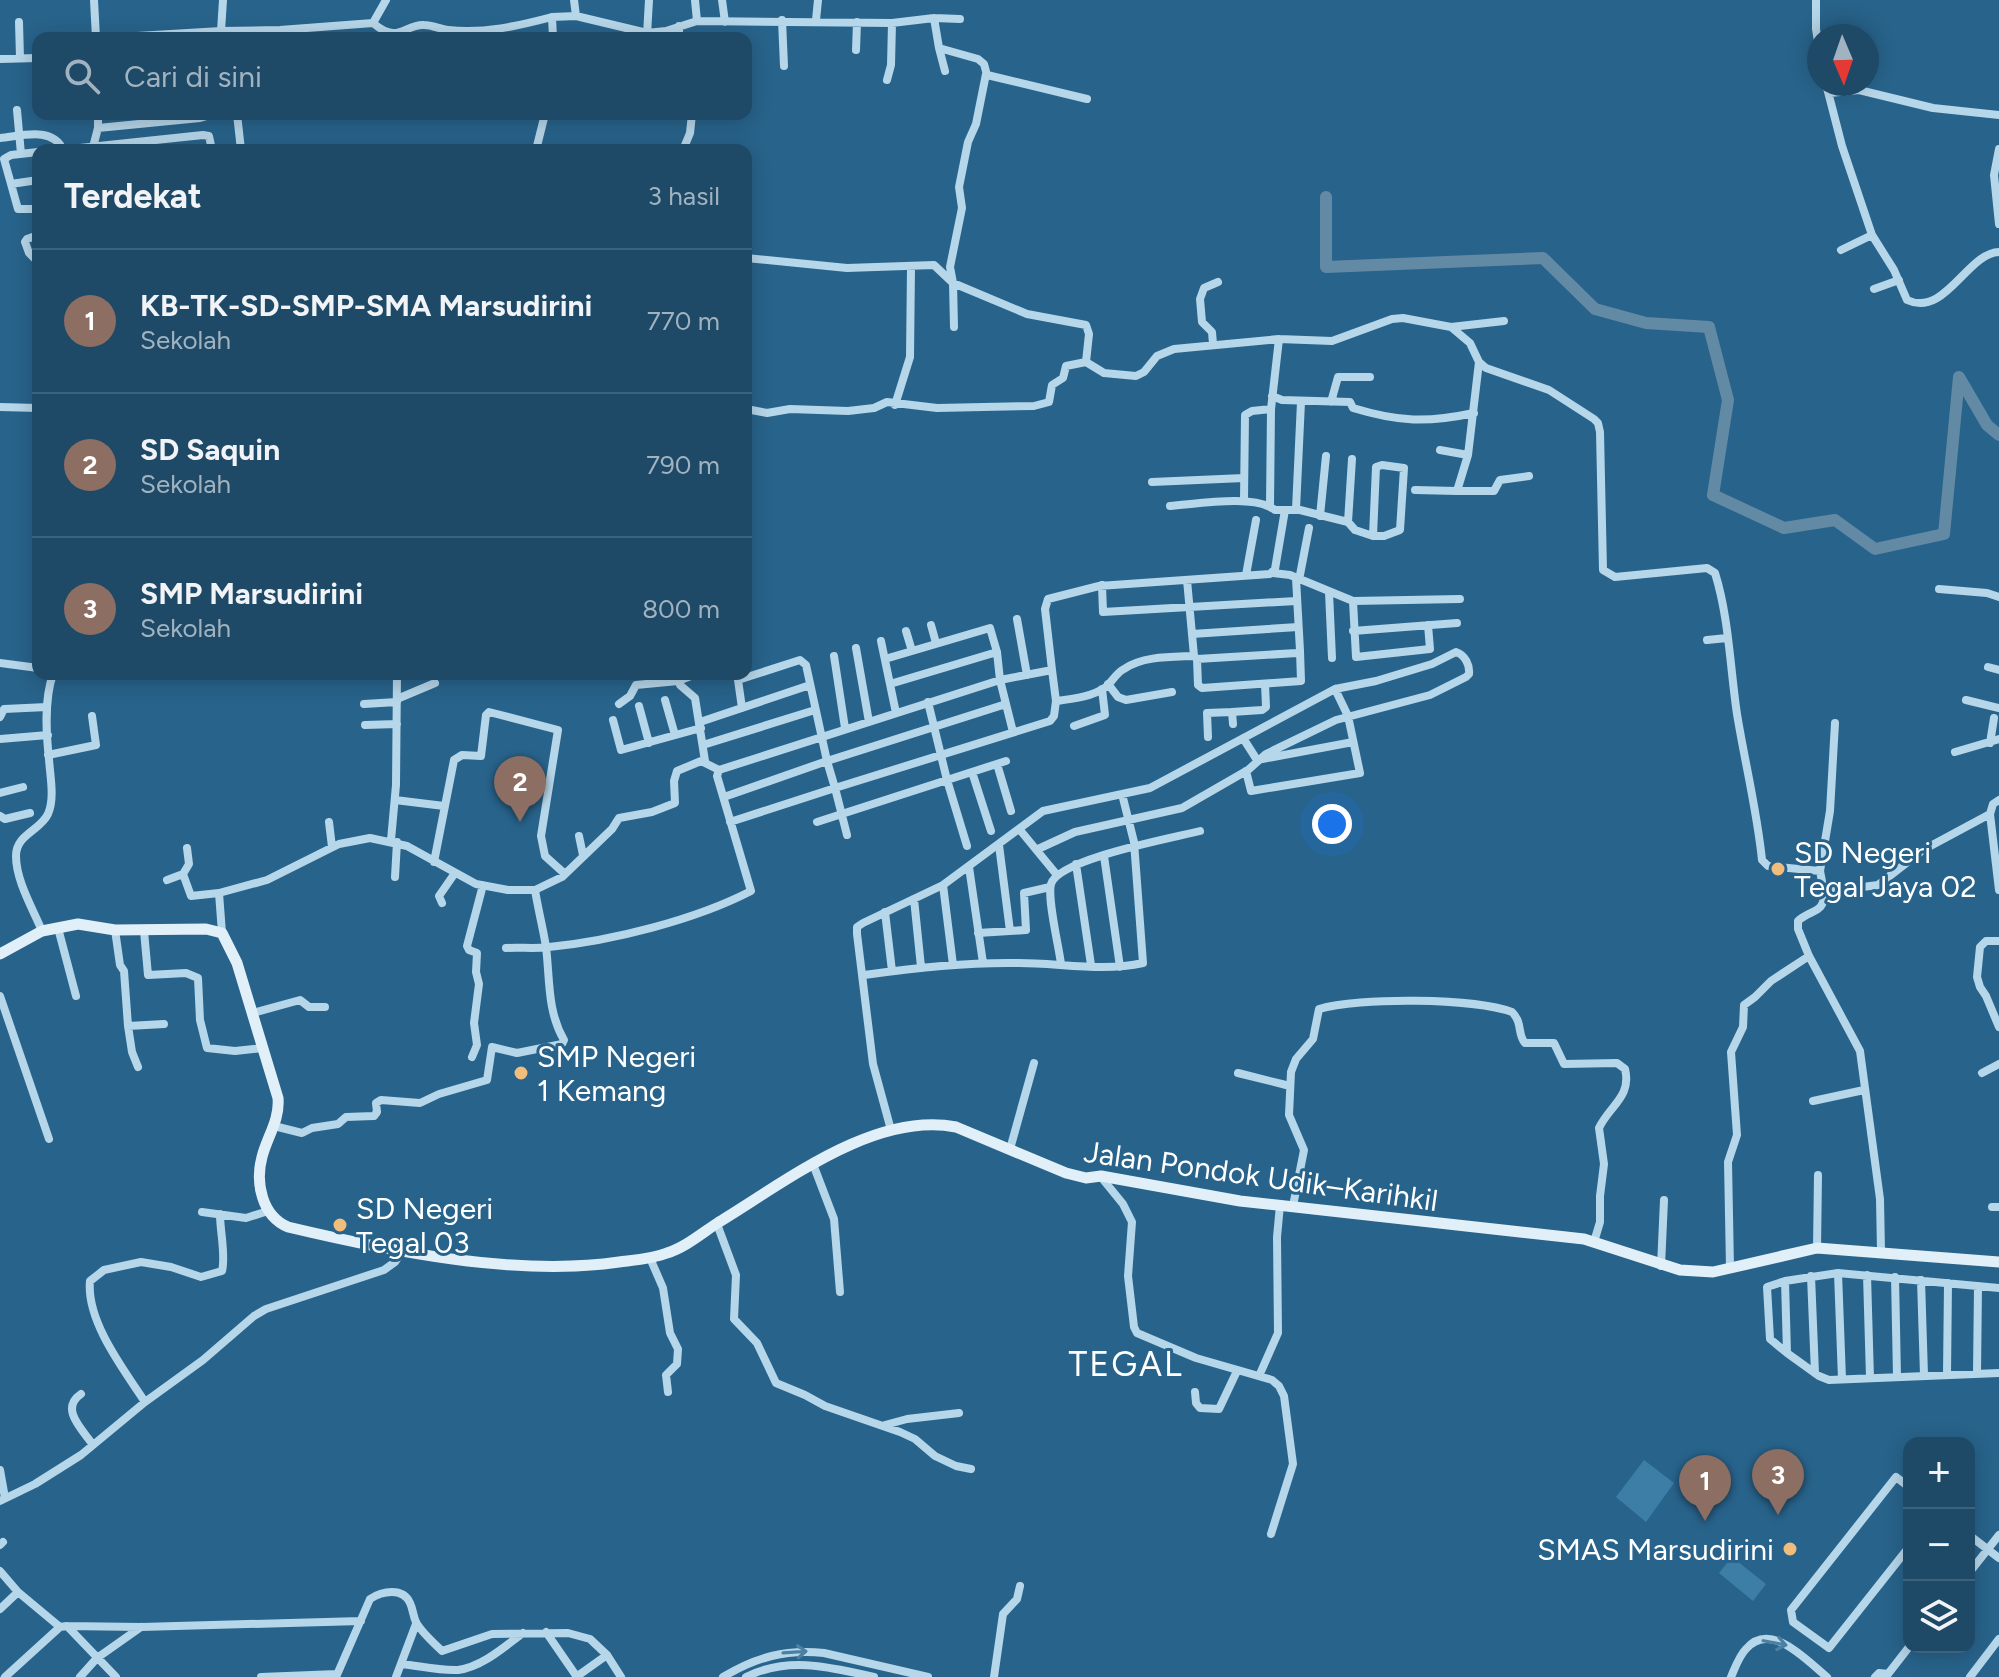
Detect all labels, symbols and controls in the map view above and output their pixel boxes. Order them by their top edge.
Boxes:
north arrow [1807,24,1879,96]
search box [32,32,752,120]
icon: search [60,54,104,98]
text: Cari di sini [124,58,262,95]
text: Terdekat [64,176,202,217]
text: 3 hasil [648,180,720,212]
text: KB-TK-SD-SMP-SMA Marsudirini [140,287,592,324]
text: 1 [85,305,95,337]
text: 770 m [647,305,720,337]
text: Sekolah [140,324,231,356]
text: SD Saquin [140,431,280,468]
text: 2 [82,449,98,481]
text: 790 m [646,449,720,481]
text: Sekolah [140,468,231,500]
text: SMP Marsudirini [140,575,363,612]
text: 3 [83,593,97,625]
text: 800 m [642,593,720,625]
text: Sekolah [140,612,231,644]
pin: 2 [494,756,546,822]
your location [1312,804,1352,844]
place label: SD Negeri Tegal Jaya 02 [1794,834,1977,905]
marker: SD Negeri Tegal Jaya 02 [1769,860,1787,878]
place label: SMP Negeri 1 Kemang [537,1038,696,1109]
marker: SMP Negeri 1 Kemang [512,1064,530,1082]
street label: Jalan Pondok Udik–Karihkil [1082,1133,1440,1219]
place label: SD Negeri Tegal 03 [356,1190,493,1261]
marker: SD Negeri Tegal 03 [331,1216,349,1234]
district label: TEGAL [1068,1344,1184,1385]
map controls [1903,1437,1975,1653]
button: + [1903,1437,1975,1509]
pin: 3 [1752,1449,1804,1515]
pin: 1 [1679,1455,1731,1521]
button: − [1903,1509,1975,1581]
place label: SMAS Marsudirini [1537,1531,1774,1568]
marker: SMAS Marsudirini [1781,1540,1799,1558]
button: layers [1903,1581,1975,1653]
one-way arrow [1761,1636,1787,1651]
one-way arrow [781,1644,808,1659]

